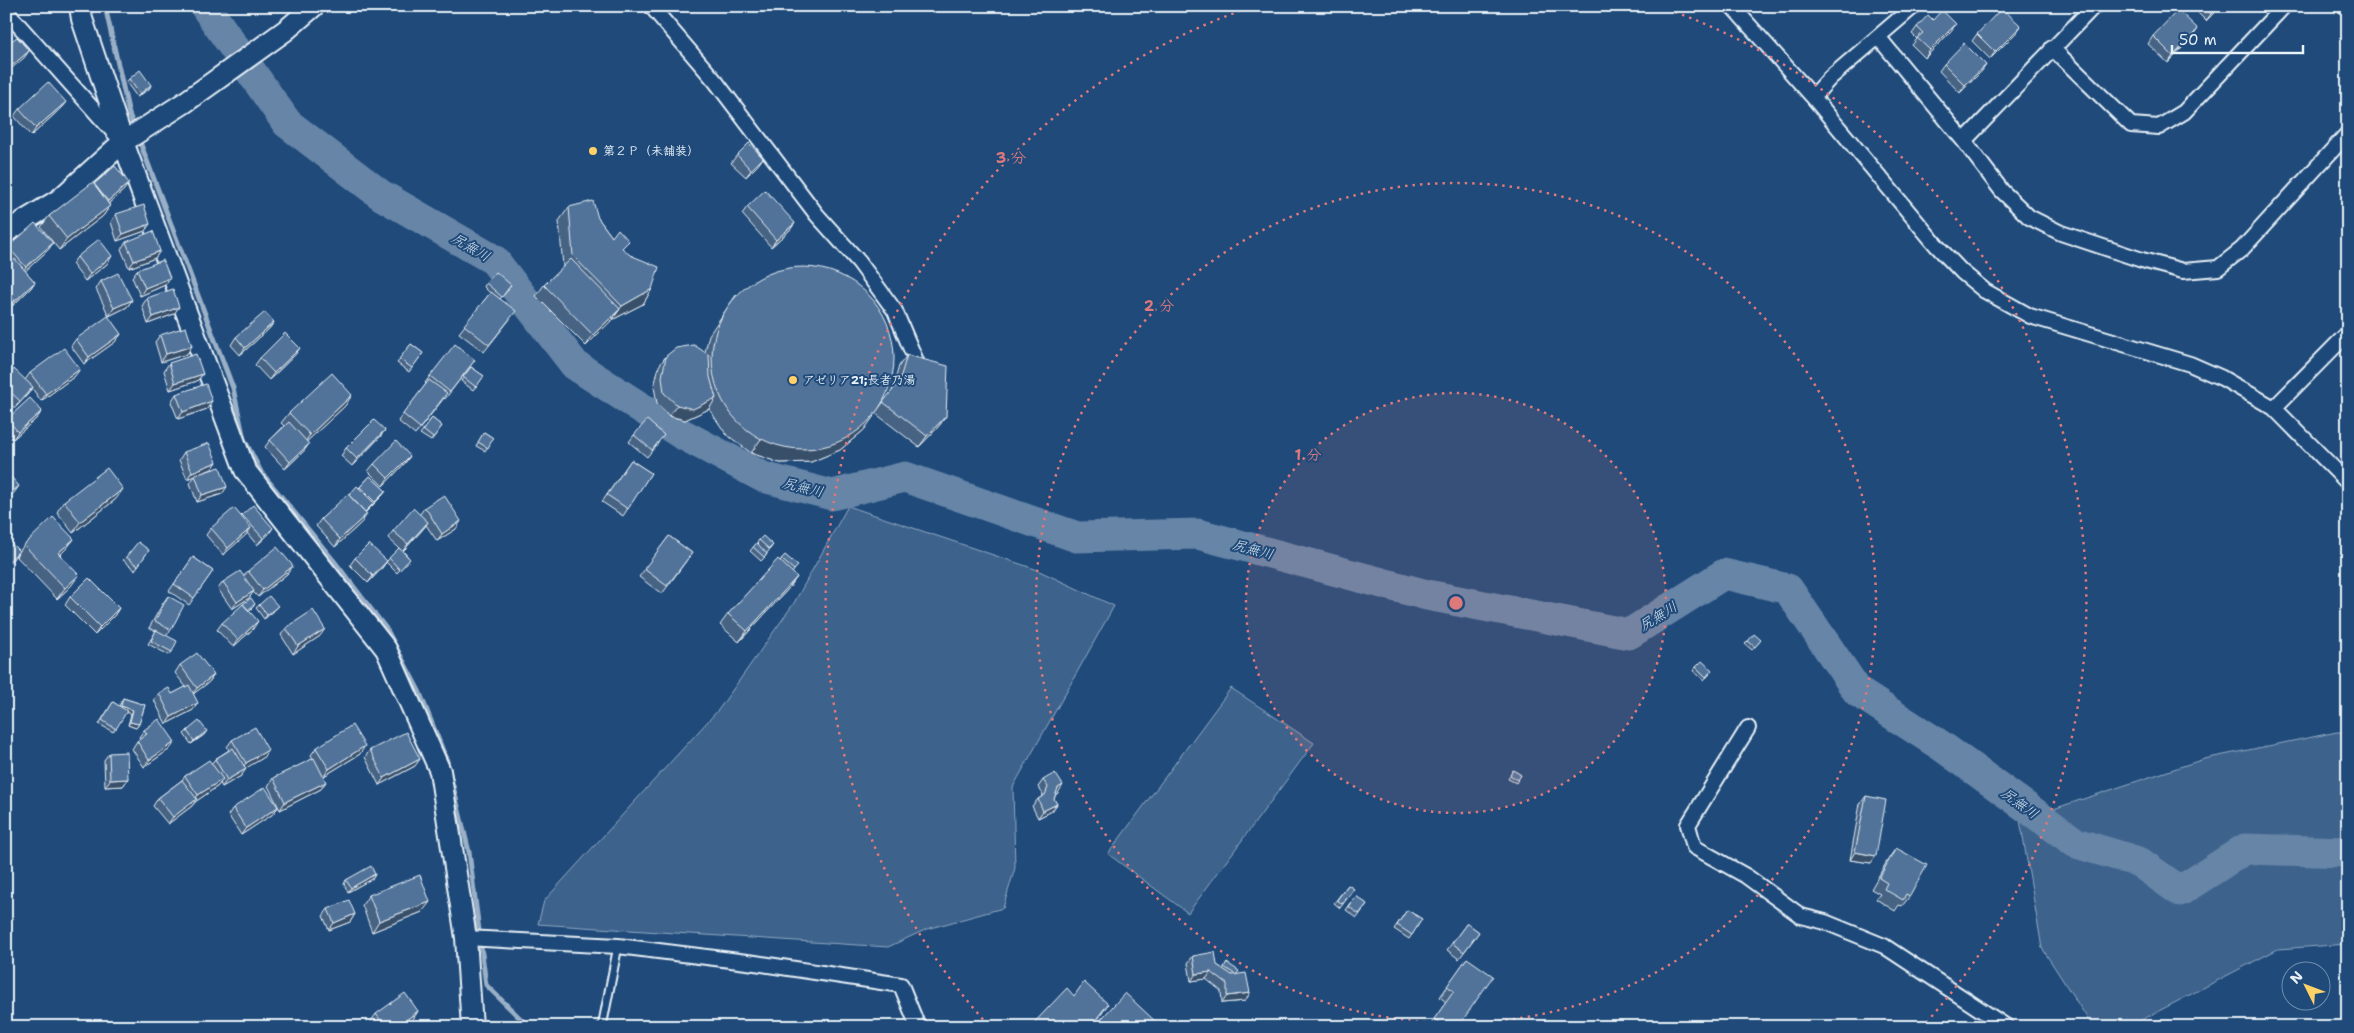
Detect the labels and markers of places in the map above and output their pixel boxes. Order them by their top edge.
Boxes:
place label: 第２Ｐ（未舗装） [603,143,699,159]
marker: 第２Ｐ（未舗装） [587,145,599,157]
place label: アゼリア21;長者乃湯 [803,372,915,388]
marker: アゼリア21;長者乃湯 [787,374,799,386]
centre of rings [1447,594,1465,612]

